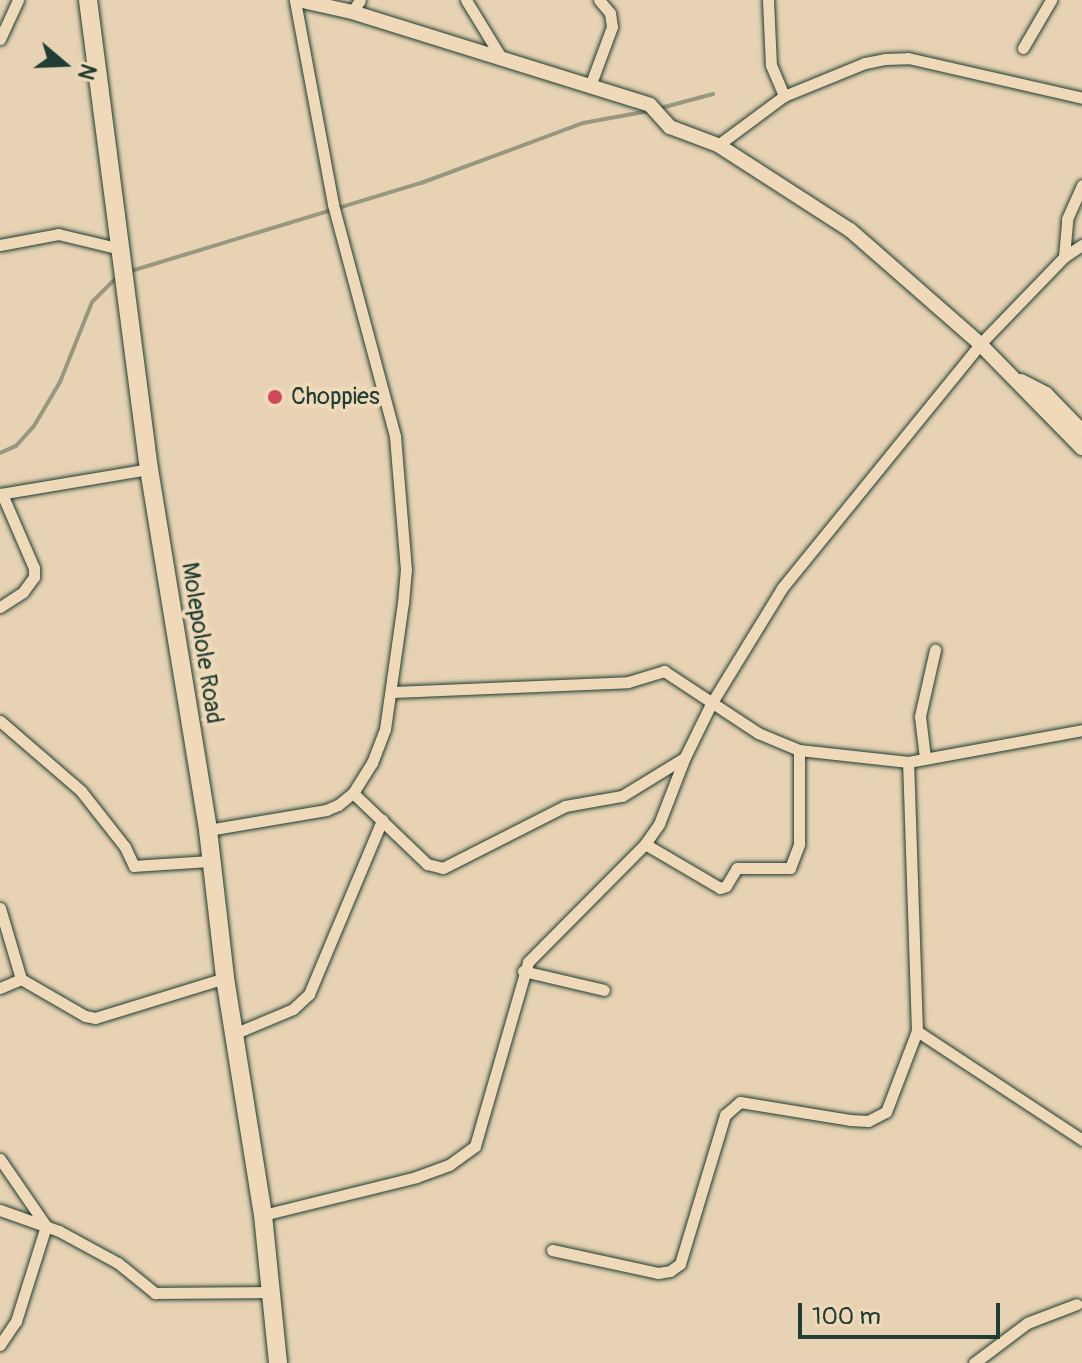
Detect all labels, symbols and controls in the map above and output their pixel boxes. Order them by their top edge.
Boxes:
north arrow [24,24,104,104]
text: N [71,60,102,83]
place label: Choppies [291,383,380,411]
marker: Choppies [266,388,284,406]
street label: Molepolole Road [175,560,229,726]
scale bar [802,1287,1004,1337]
text: 100 m [812,1302,881,1331]

